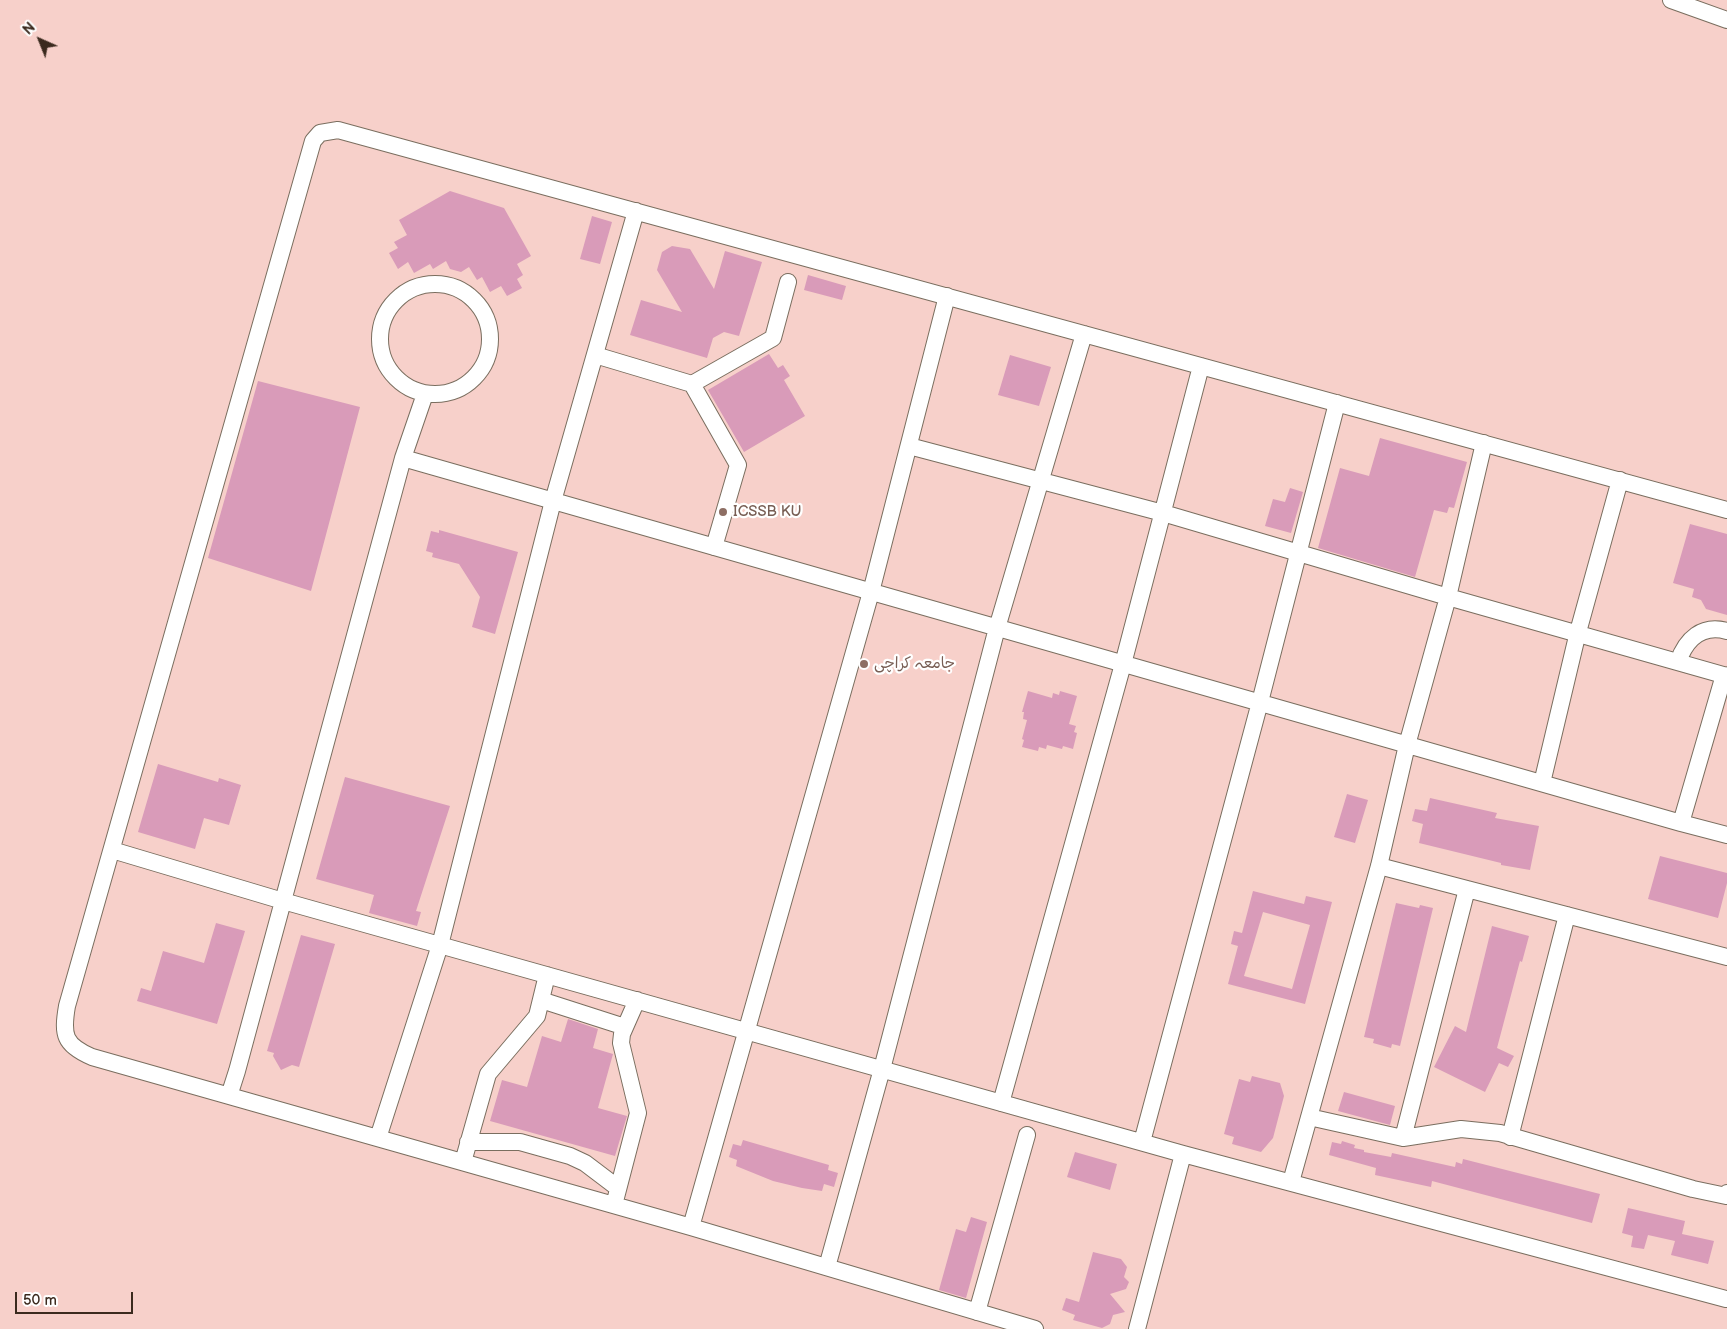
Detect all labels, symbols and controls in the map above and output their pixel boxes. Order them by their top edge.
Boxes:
north arrow [15,15,65,65]
text: N [20,19,39,39]
place label: ICSSB KU [733,503,801,521]
marker: ICSSB KU [717,506,729,518]
place label: جامعہ کراچی [874,655,955,673]
marker: جامعہ کراچی [858,658,870,670]
scale bar [18,1282,135,1314]
text: 50 m [23,1291,57,1310]

